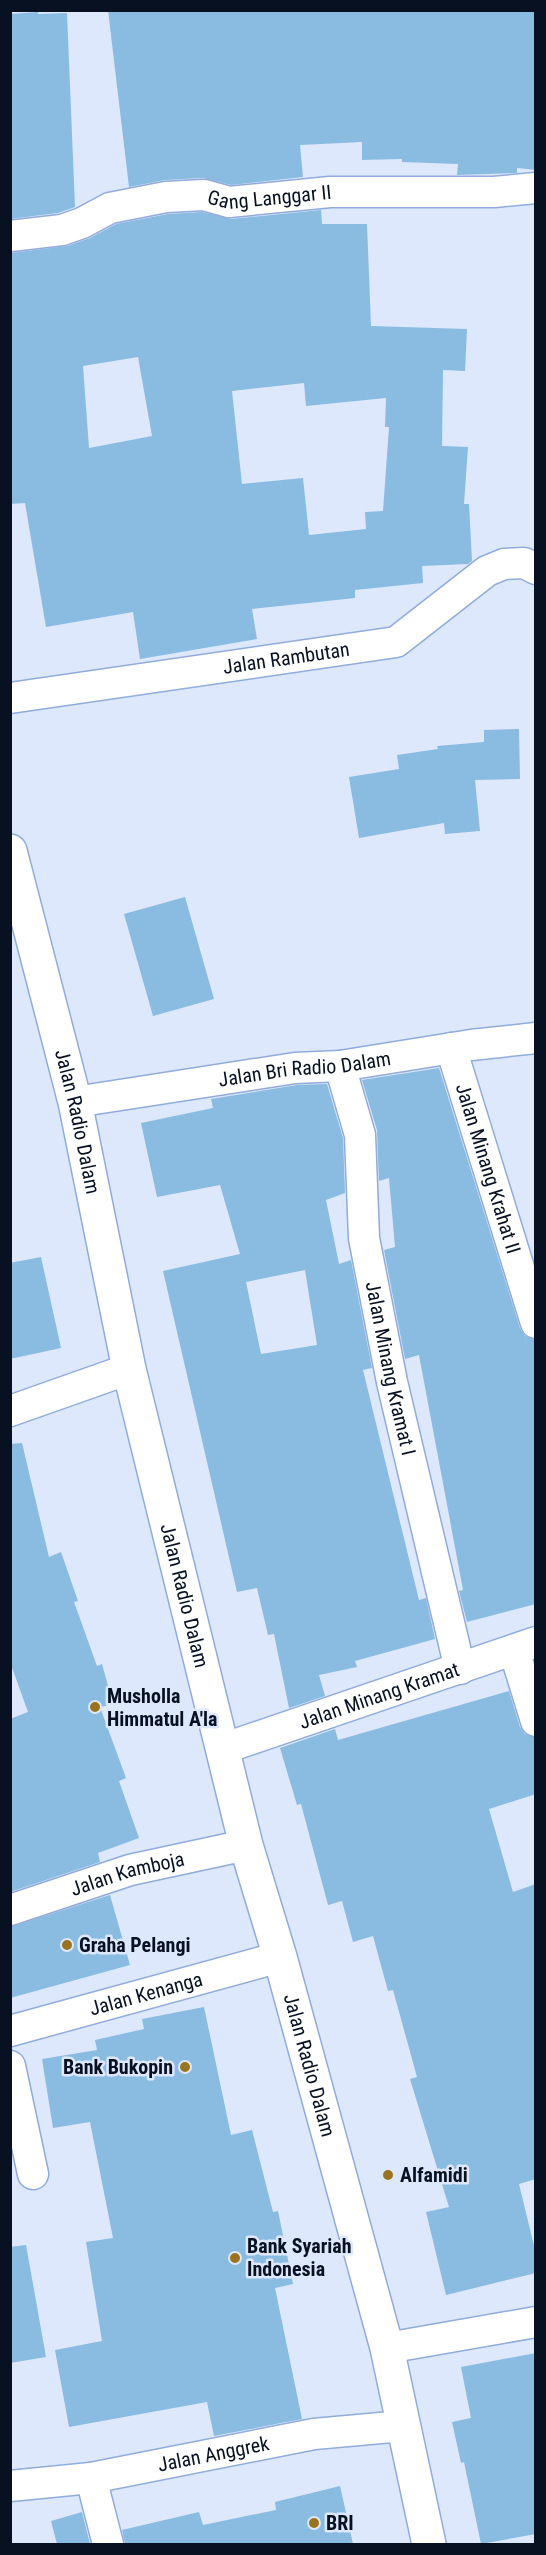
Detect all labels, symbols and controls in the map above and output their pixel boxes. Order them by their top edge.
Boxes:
street label: Gang Langgar II [205,180,333,214]
street label: Jalan Rambutan [221,637,351,679]
street label: Jalan Bri Radio Dalam [217,1046,392,1092]
street label: Jalan Radio Dalam [50,1047,105,1196]
street label: Jalan Minang Krahat II [451,1080,526,1256]
street label: Jalan Minang Kramat I [361,1279,421,1458]
street label: Jalan Radio Dalam [155,1521,214,1670]
street label: Jalan Minang Kramat [296,1657,462,1734]
place label: Musholla Himmatul A'la [107,1684,218,1731]
marker: Musholla Himmatul A'la [88,1700,102,1714]
street label: Jalan Kamboja [67,1847,186,1901]
place label: Graha Pelangi [79,1933,191,1957]
marker: Graha Pelangi [60,1938,74,1952]
street label: Jalan Kenanga [87,1967,205,2021]
street label: Jalan Radio Dalam [279,1991,341,2139]
place label: Bank Bukopin [63,2055,173,2079]
marker: Bank Bukopin [178,2060,192,2074]
place label: Alfamidi [400,2163,468,2187]
marker: Alfamidi [381,2168,395,2182]
place label: Bank Syariah Indonesia [247,2234,352,2281]
marker: Bank Syariah Indonesia [228,2251,242,2265]
street label: Jalan Anggrek [155,2431,271,2477]
place label: BRI [326,2511,354,2535]
marker: BRI [307,2516,321,2530]

